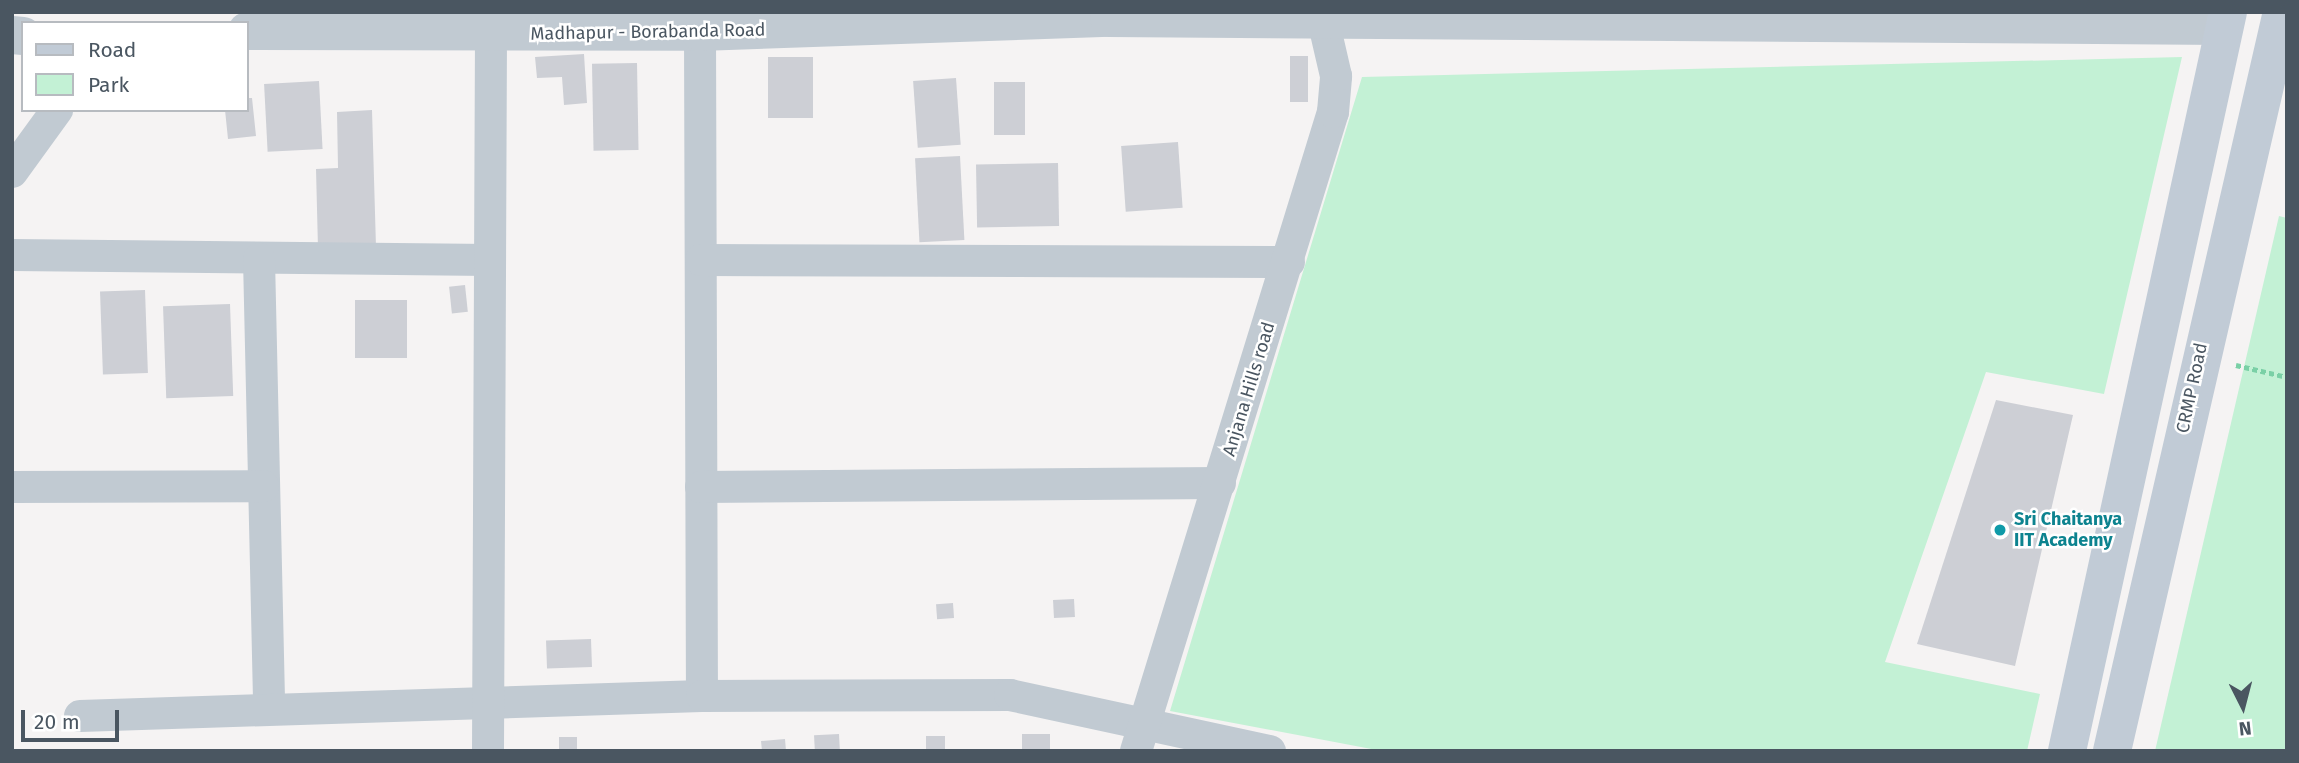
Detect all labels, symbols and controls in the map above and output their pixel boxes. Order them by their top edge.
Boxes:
street label: Madhapur - Borabanda Road [530,19,766,45]
legend [21,21,248,112]
text: Road [88,37,136,63]
text: Park [88,72,129,98]
street label: Anjana Hills road [1218,319,1280,459]
street label: CRMP Road [2172,341,2212,435]
place label: Sri Chaitanya IIT Academy [2014,509,2122,552]
marker: Sri Chaitanya IIT Academy [1992,522,2008,538]
north arrow [2208,672,2278,742]
scale bar [24,696,122,740]
text: 20 m [34,709,80,735]
text: N [2238,716,2253,740]

